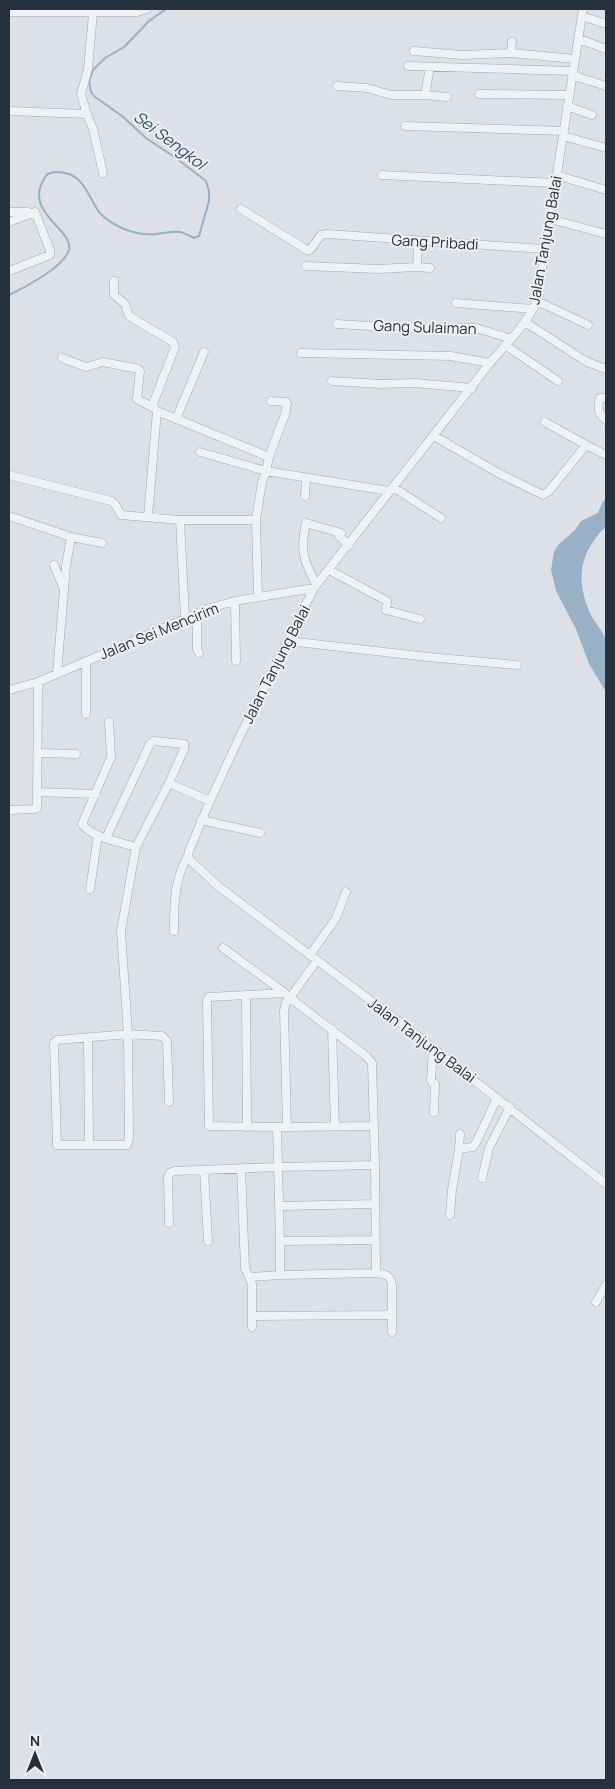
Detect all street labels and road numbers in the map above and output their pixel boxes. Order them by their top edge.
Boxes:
street label: Jalan Tanjung Balai [523,174,567,306]
street label: Gang Pribadi [391,229,479,255]
street label: Gang Sulaiman [373,315,477,339]
street label: Jalan Sei Mencirim [96,598,222,664]
street label: Jalan Tanjung Balai [237,601,315,727]
street label: Jalan Tanjung Balai [364,992,480,1088]

